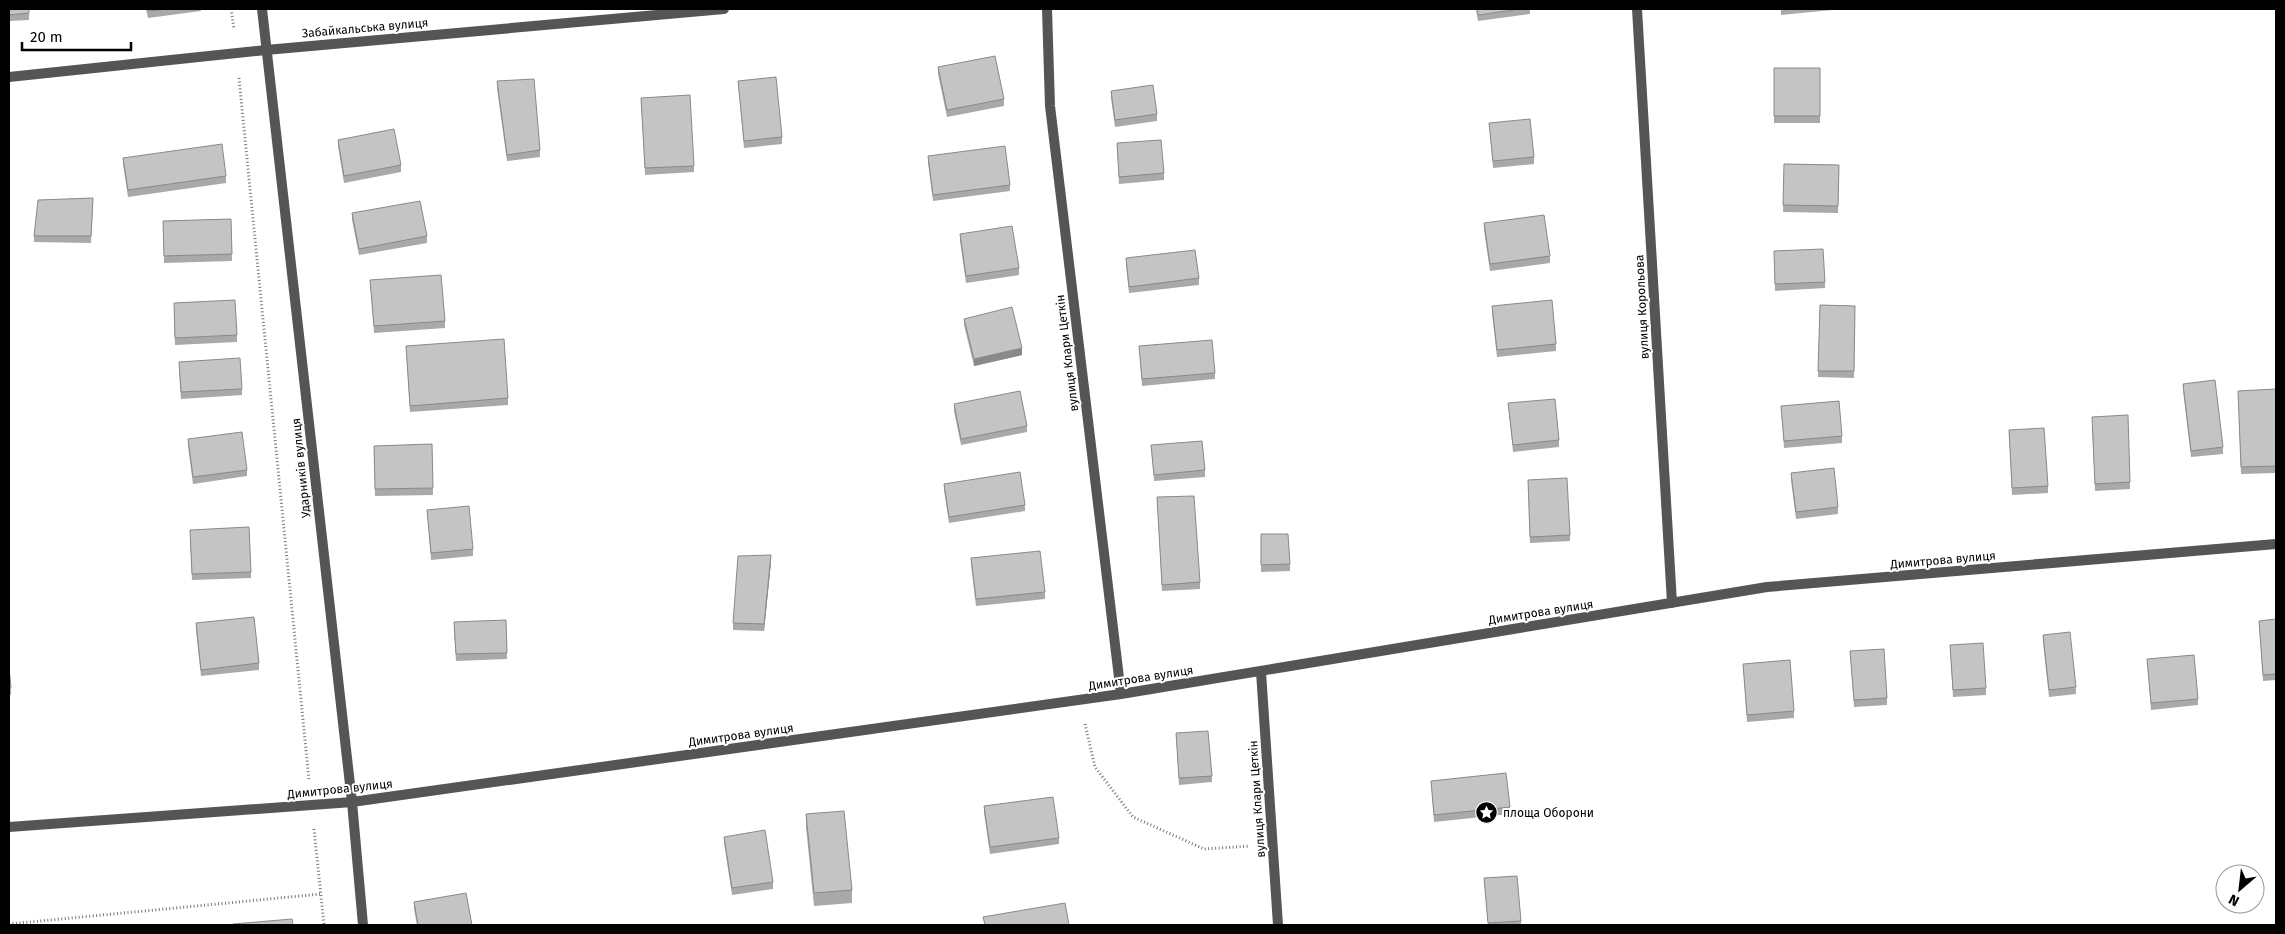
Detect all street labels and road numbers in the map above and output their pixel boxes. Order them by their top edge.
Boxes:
street label: Забайкальська вулиця [301,15,429,41]
street label: вулиця Корольова [1632,254,1652,360]
street label: вулиця Клари Цеткін [1053,294,1081,412]
street label: Ударників вулиця [289,417,313,519]
street label: Димитрова вулиця [1889,548,1996,572]
street label: Димитрова вулиця [1487,597,1594,627]
street label: Димитрова вулиця [1087,663,1194,693]
street label: Димитрова вулиця [687,721,794,749]
street label: вулиця Клари Цеткін [1246,740,1268,858]
street label: Димитрова вулиця [286,777,393,802]

